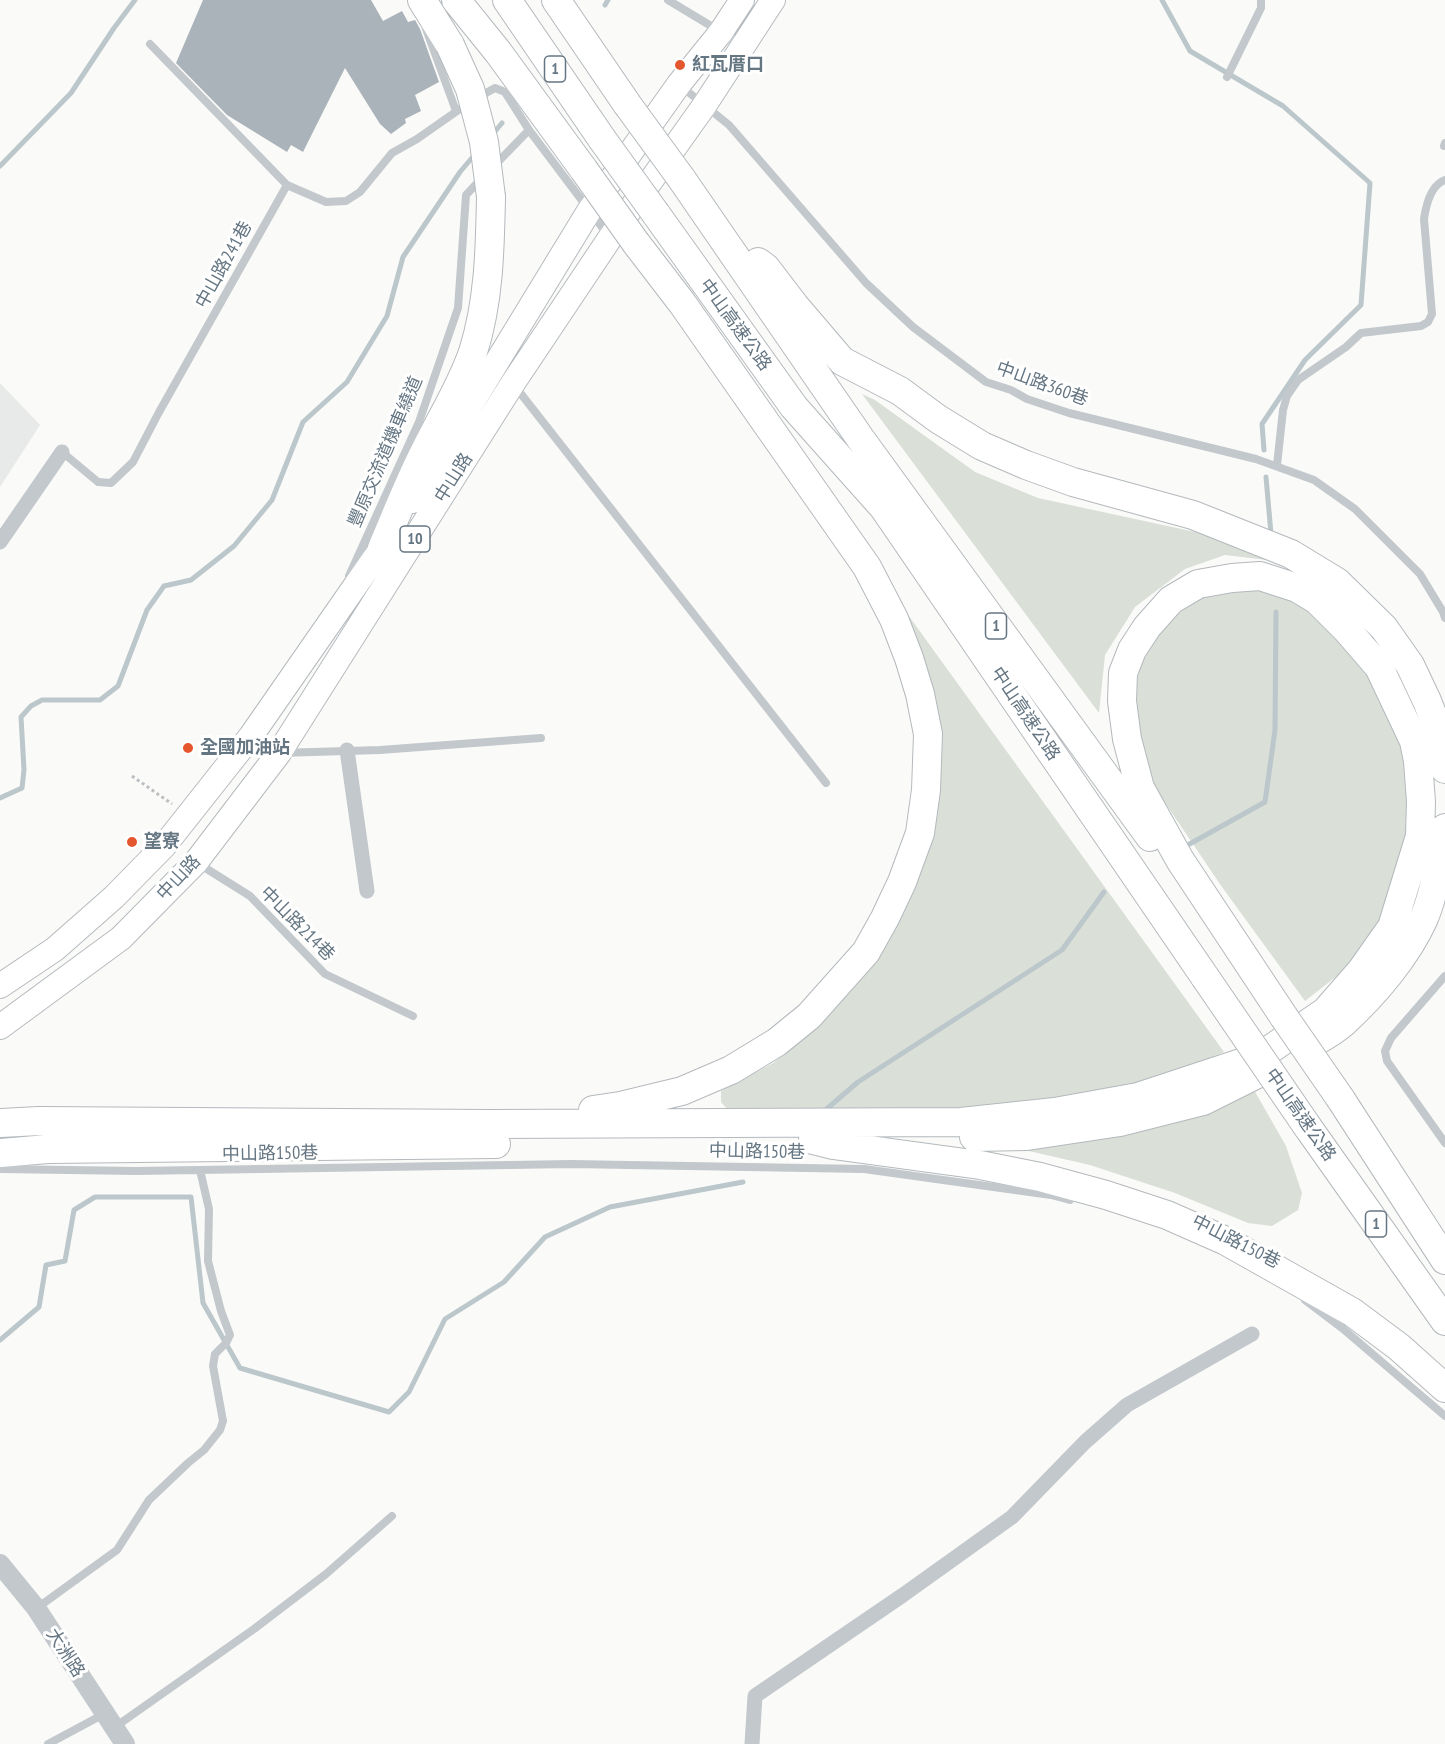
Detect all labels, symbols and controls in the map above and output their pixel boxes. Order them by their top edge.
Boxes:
place label: 紅瓦厝口 [692,54,764,76]
road number: 1 [544,56,566,82]
marker: 紅瓦厝口 [673,58,687,72]
street label: 中山路241巷 [191,218,257,312]
street label: 中山高速公路 [695,275,775,375]
street label: 中山路360巷 [993,357,1091,411]
street label: 豐原交流道機車繞道 [344,373,428,531]
street label: 中山路 [431,449,477,507]
road number: 10 [400,526,430,552]
road number: 1 [986,613,1006,639]
street label: 中山高速公路 [986,663,1064,765]
place label: 全國加油站 [200,737,290,759]
marker: 全國加油站 [181,741,195,755]
place label: 望寮 [144,831,180,853]
marker: 望寮 [125,835,139,849]
street label: 中山路 [153,851,205,905]
street label: 中山路214巷 [255,882,339,966]
street label: 中山高速公路 [1260,1065,1340,1165]
street label: 中山路150巷 [709,1140,805,1164]
street label: 中山路150巷 [222,1142,318,1166]
street label: 中山路150巷 [1188,1211,1284,1273]
road number: 1 [1366,1211,1386,1237]
street label: 大洲路 [41,1624,89,1682]

